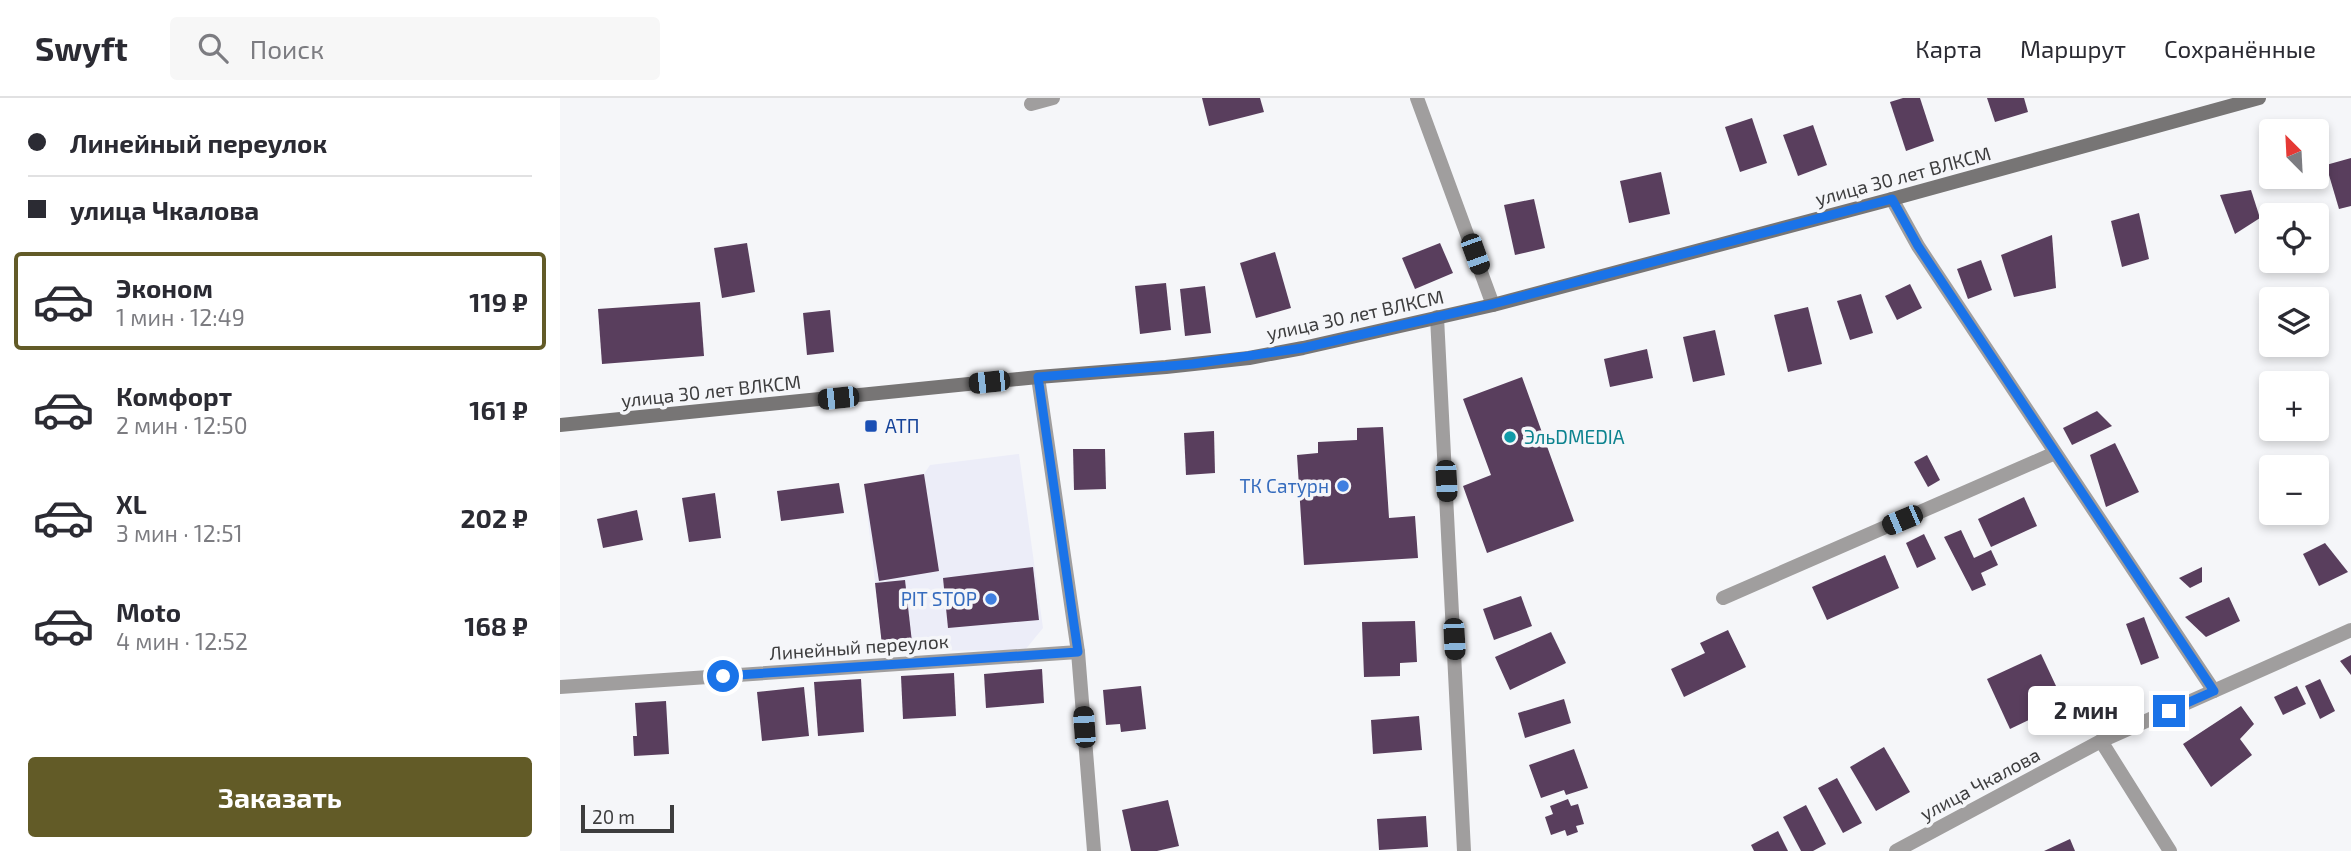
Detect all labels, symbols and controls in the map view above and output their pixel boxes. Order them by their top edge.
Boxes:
search box [170,17,660,80]
text: Swyft [35,28,128,68]
icon: search [194,29,232,67]
text: Поиск [250,33,324,64]
text: Карта [1915,34,1982,63]
text: Маршрут [2020,34,2126,63]
text: Сохранённые [2164,34,2316,63]
north arrow [2259,119,2329,189]
map controls [2259,119,2329,525]
text: Линейный переулок [70,127,327,158]
street label: улица 30 лет ВЛКСМ [1813,141,1993,211]
text: улица Чкалова [70,194,259,225]
button: locate [2259,203,2329,273]
car [1458,231,1493,277]
icon: car [32,270,95,333]
text: Эконом [116,272,213,303]
street label: улица 30 лет ВЛКСМ [1264,284,1446,346]
text: 119 ₽ [469,286,528,317]
button: layers [2259,287,2329,357]
text: 1 мин · 12:49 [116,303,245,331]
car [968,369,1011,395]
street label: улица 30 лет ВЛКСМ [620,370,802,412]
button: + [2259,371,2329,441]
icon: car [32,378,95,441]
text: Комфорт [116,380,232,411]
car [817,385,860,411]
text: 161 ₽ [469,394,528,425]
text: 2 мин · 12:50 [116,411,248,439]
place label: АТП [885,414,919,437]
marker: АТП [863,418,879,434]
place label: ЭльDMEDIA [1524,425,1625,448]
marker: ЭльDMEDIA [1502,429,1518,445]
button: − [2259,455,2329,525]
car [1435,459,1458,503]
place label: ТК Сатурн [1239,474,1329,498]
marker: ТК Сатурн [1335,478,1351,494]
icon: car [32,486,95,549]
text: XL [116,488,147,519]
text: 202 ₽ [460,502,528,533]
car [1879,502,1926,538]
text: 3 мин · 12:51 [116,519,243,547]
place label: PIT STOP [901,587,977,610]
marker: PIT STOP [983,591,999,607]
icon: car [32,594,95,657]
text: Moto [116,596,181,627]
text: 168 ₽ [464,610,528,641]
car [1443,617,1466,661]
text: 4 мин · 12:52 [116,627,248,655]
street label: Линейный переулок [768,629,950,665]
route start [707,660,739,692]
callout: 2 мин [2029,686,2144,736]
route end [2153,695,2185,727]
text: 2 мин [2054,696,2118,724]
car [1073,705,1096,749]
street label: улица Чкалова [1916,742,2044,826]
button: Заказать [28,757,532,837]
scale bar [581,802,674,834]
text: 20 m [592,805,635,828]

